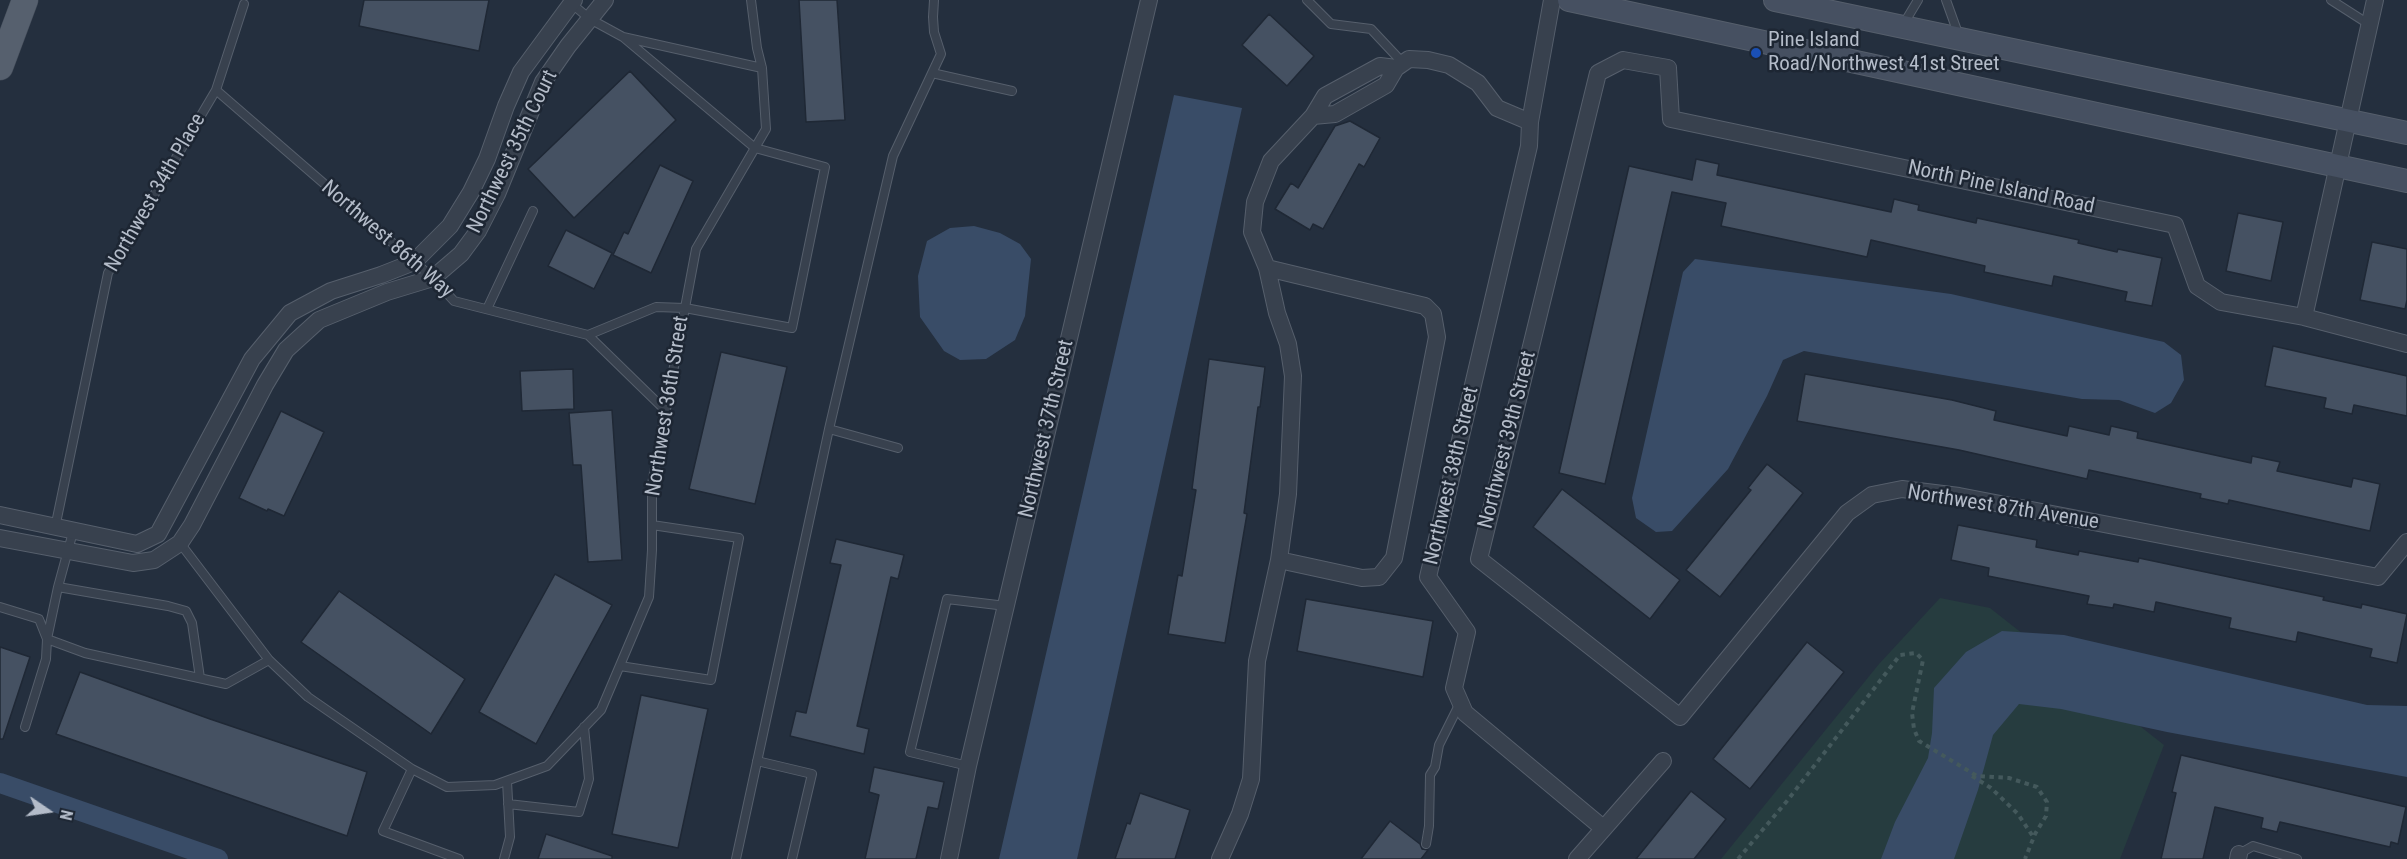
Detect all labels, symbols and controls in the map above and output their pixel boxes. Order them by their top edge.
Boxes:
place label: Pine Island Road/Northwest 41st Street [1768,28,1999,78]
marker: Pine Island Road/Northwest 41st Street [1749,46,1763,60]
street label: Northwest 35th Court [463,66,563,238]
street label: Northwest 34th Place [100,109,212,277]
street label: North Pine Island Road [1905,156,2097,220]
street label: Northwest 86th Way [316,176,458,304]
street label: Northwest 36th Street [641,314,695,498]
street label: Northwest 37th Street [1014,337,1080,521]
street label: Northwest 39th Street [1474,349,1542,531]
street label: Northwest 38th Street [1419,384,1485,568]
street label: Northwest 87th Avenue [1906,480,2100,536]
north arrow [18,781,78,841]
text: N [56,808,76,822]

